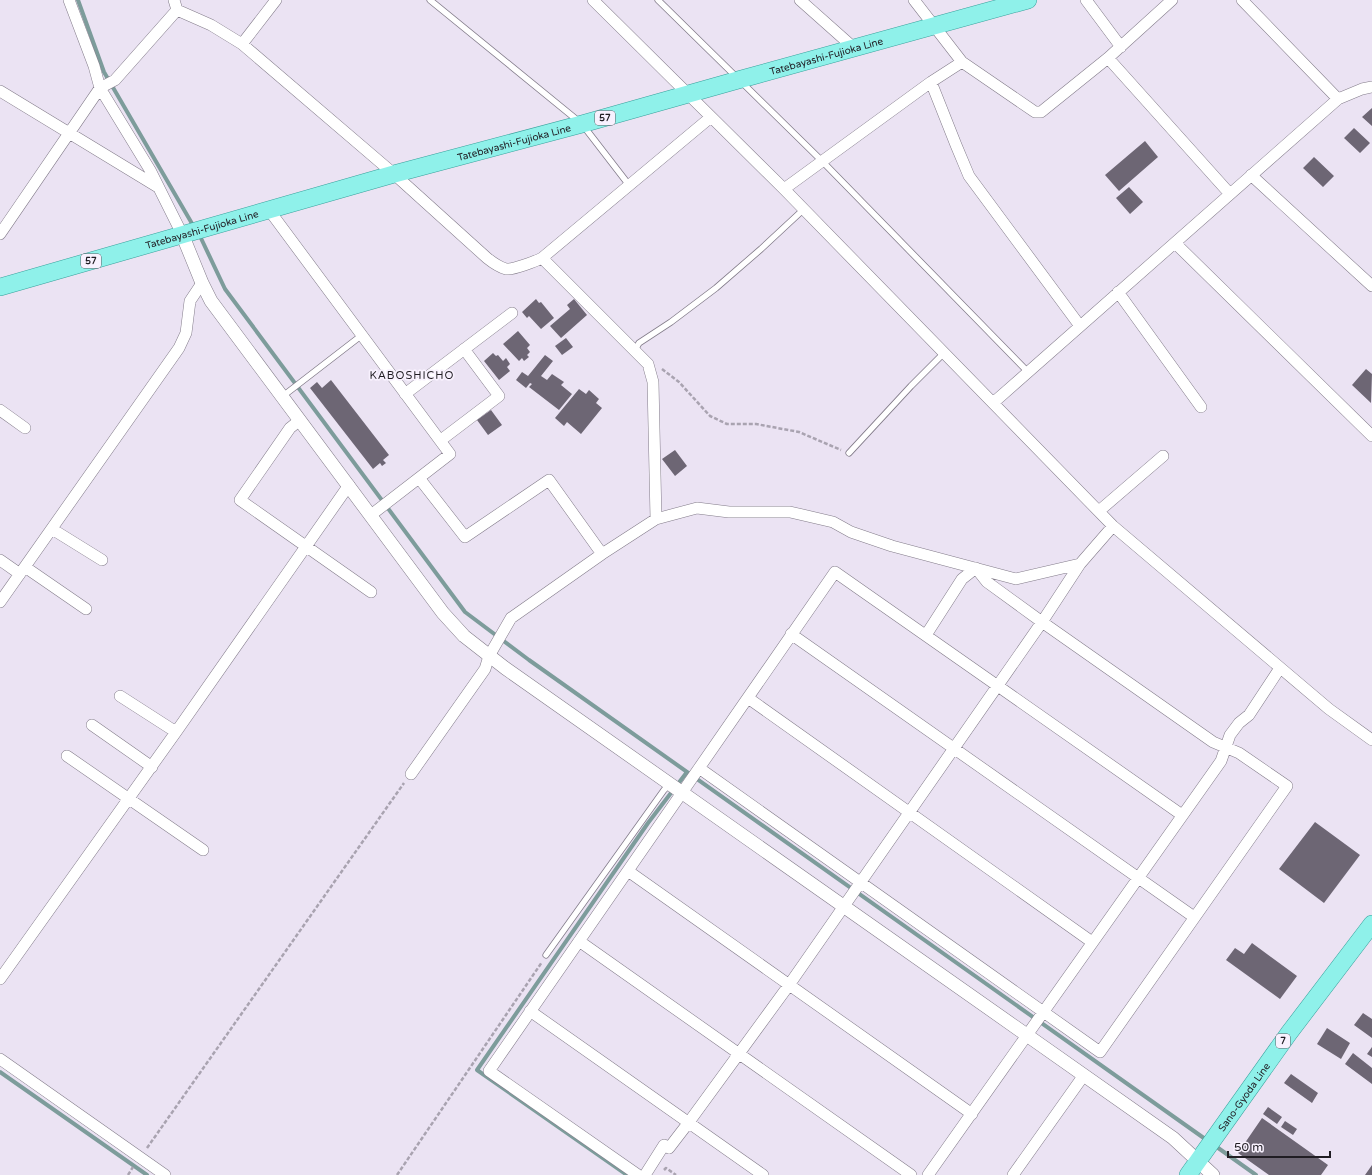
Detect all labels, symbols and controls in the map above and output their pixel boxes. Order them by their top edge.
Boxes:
street label: Tatebayashi-Fujioka Line [768,35,885,78]
road number: 57 [595,111,615,125]
street label: Tatebayashi-Fujioka Line [456,122,573,164]
street label: Tatebayashi-Fujioka Line [144,208,260,252]
road number: 57 [81,254,101,268]
district label: KABOSHICHO [369,369,455,382]
road number: 7 [1276,1034,1290,1048]
street label: Sano-Gyoda Line [1216,1060,1273,1134]
scale bar [1228,1133,1330,1159]
text: 50 m [1234,1140,1263,1154]

